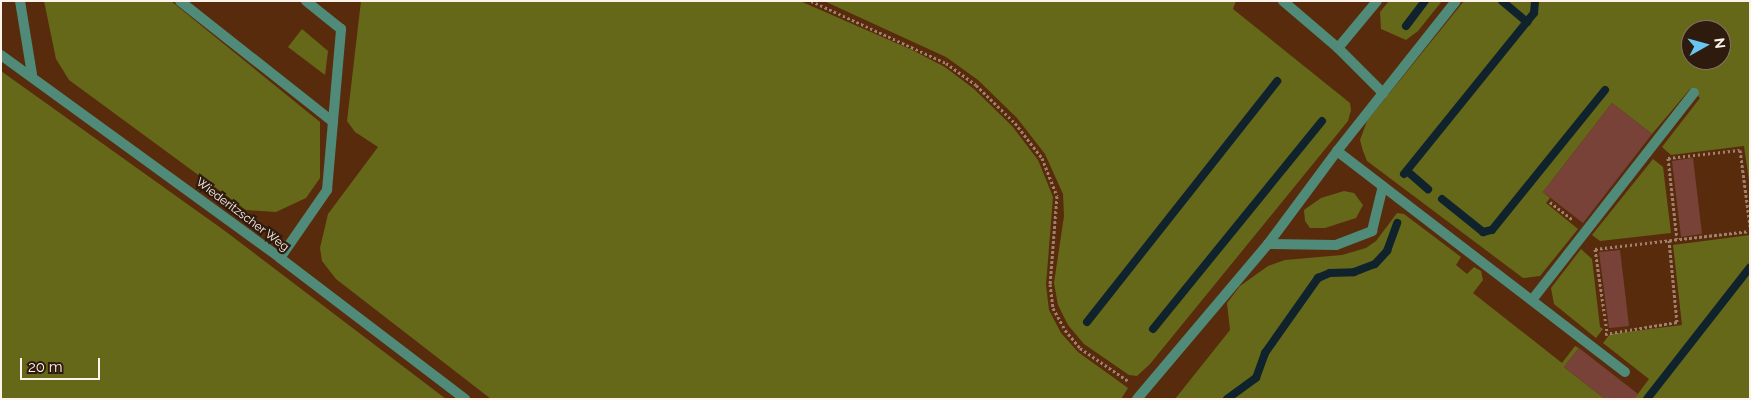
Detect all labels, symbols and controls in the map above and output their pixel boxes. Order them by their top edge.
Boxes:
north arrow [1681,20,1731,70]
text: N [1711,37,1728,50]
street label: Wiederitzscher Weg [192,175,292,255]
scale bar [22,348,102,380]
text: 20 m [28,358,63,376]

